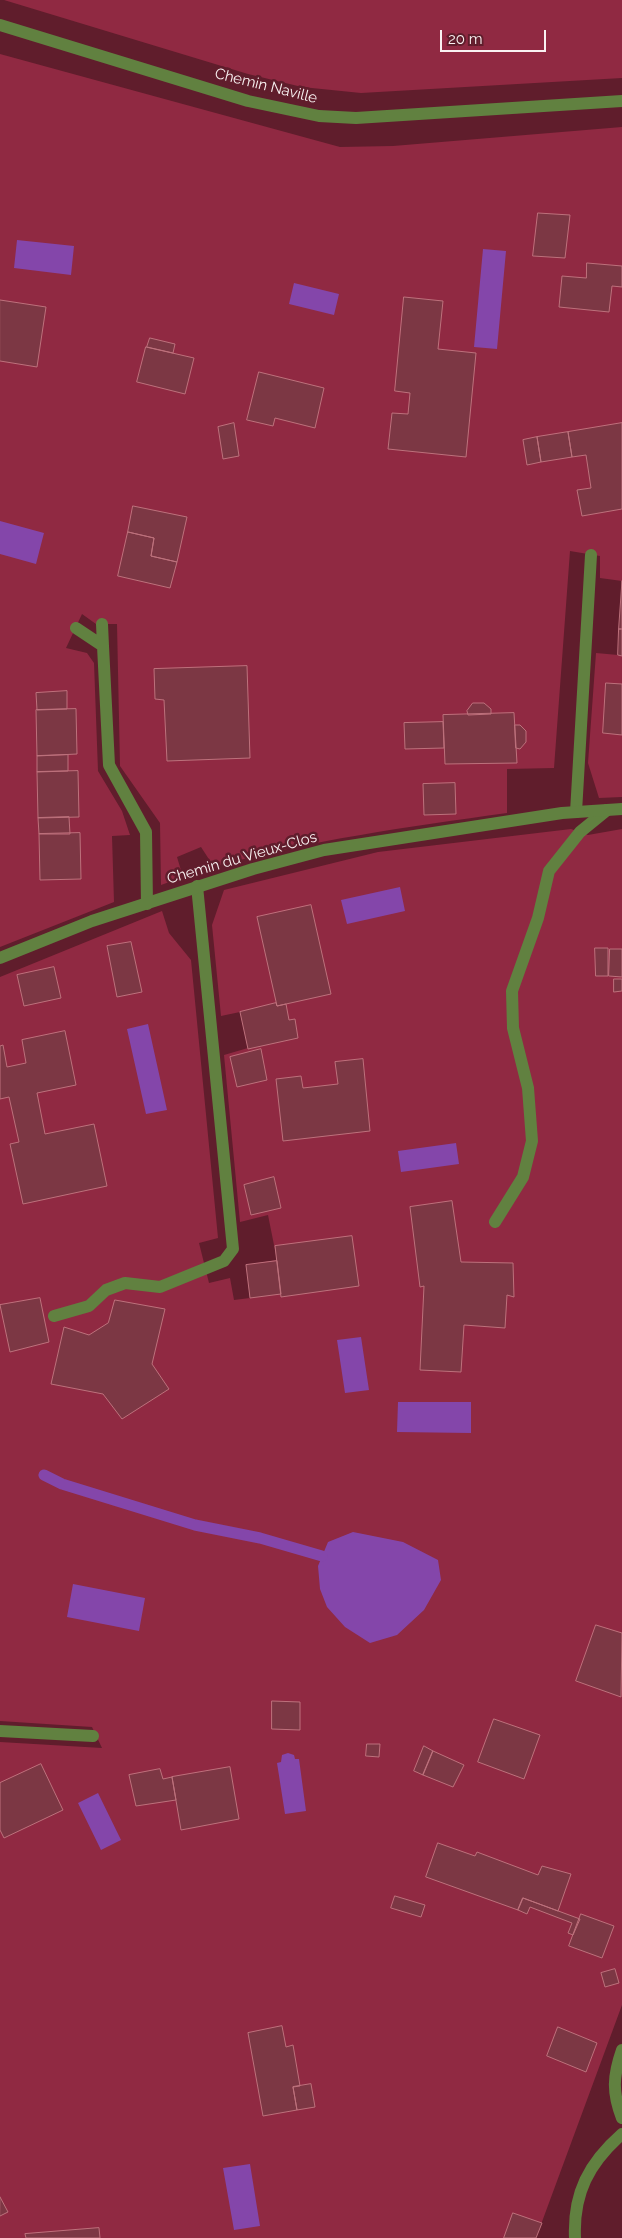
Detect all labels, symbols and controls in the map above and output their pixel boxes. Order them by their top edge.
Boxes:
scale bar [442,20,548,52]
text: 20 m [448,30,483,48]
street label: Chemin Naville [213,65,319,107]
street label: Chemin du Vieux-Clos [165,828,319,888]

